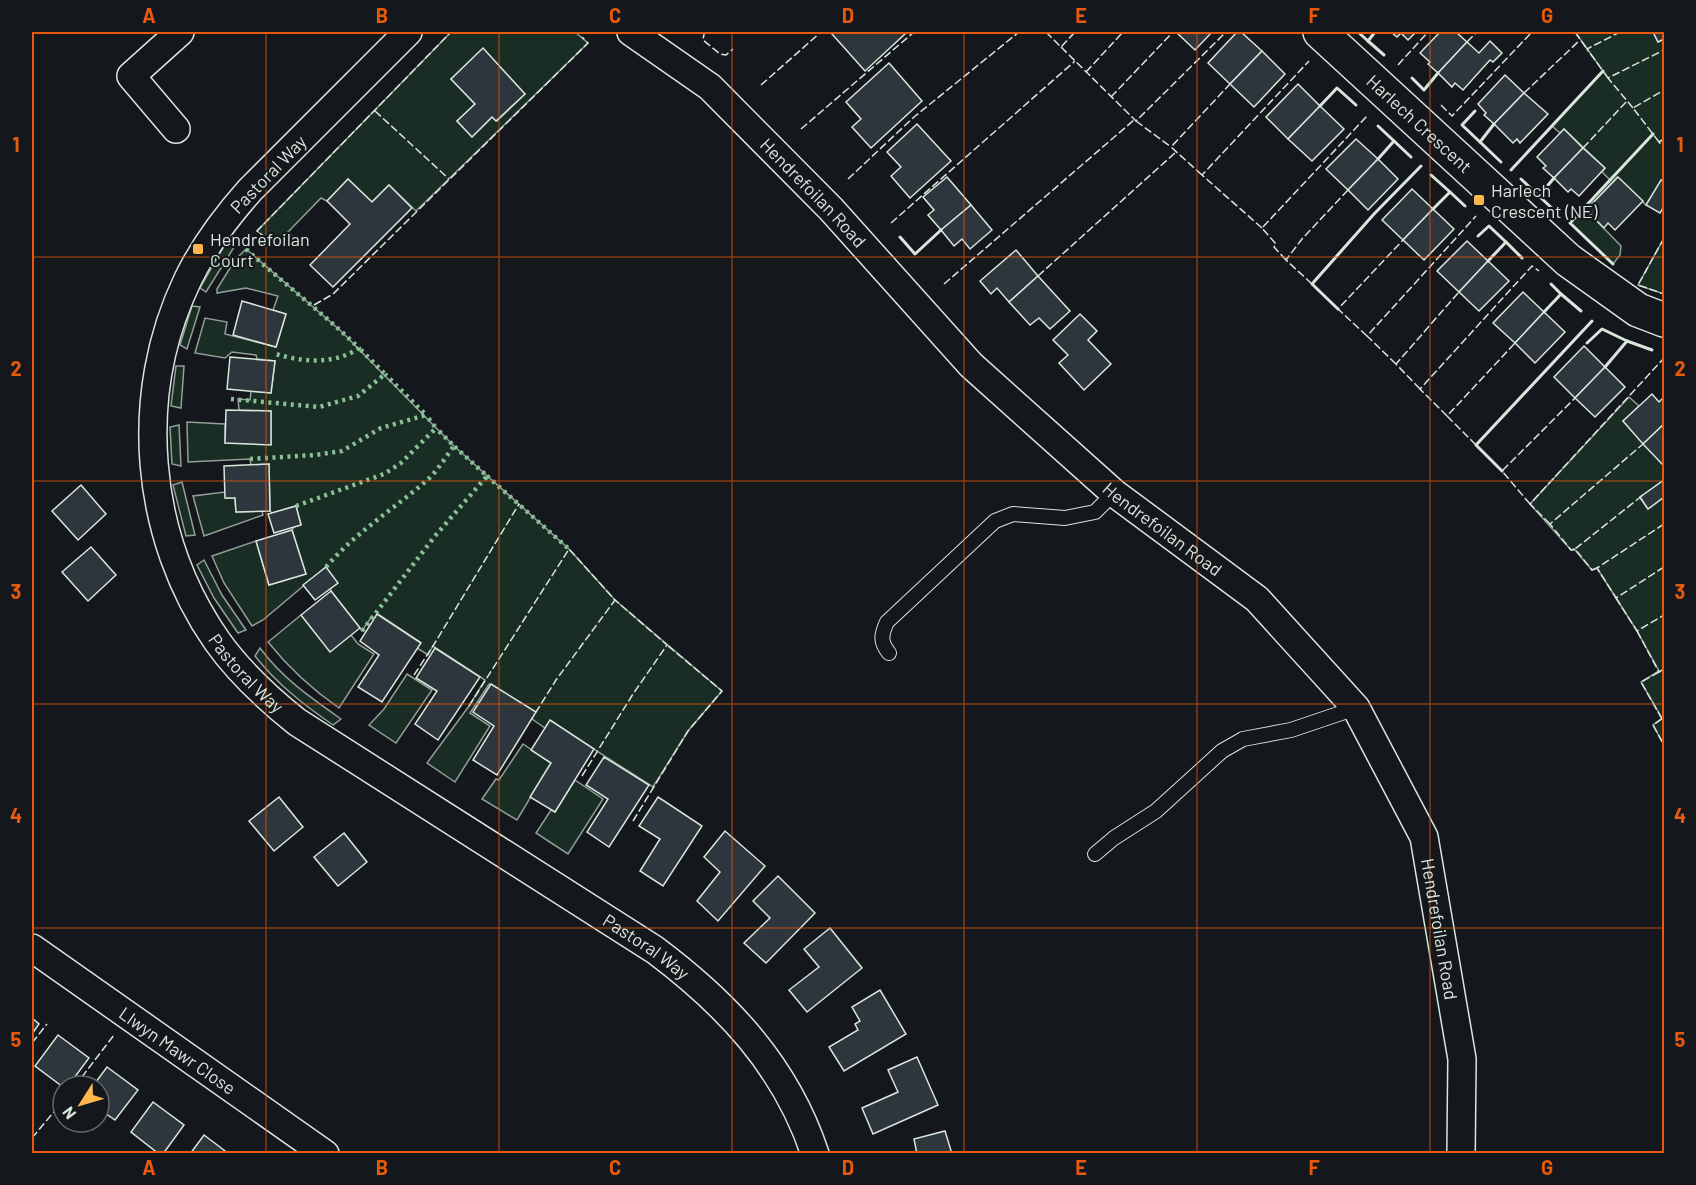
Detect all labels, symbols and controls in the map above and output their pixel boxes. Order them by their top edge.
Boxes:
text: A [142,3,156,27]
text: B [376,3,388,27]
text: C [609,3,621,27]
text: D [842,3,854,27]
text: E [1075,3,1087,27]
text: F [1308,3,1320,27]
text: G [1541,3,1553,27]
street label: Harlech Crescent [1362,70,1476,177]
street label: Pastoral Way [225,130,311,218]
text: 1 [12,132,20,156]
text: 1 [1676,132,1684,156]
street label: Hendrefoilan Road [756,133,871,252]
place label: Harlech Crescent (NE) [1491,179,1598,222]
marker: Harlech Crescent (NE) [1472,193,1486,207]
place label: Hendrefoilan Court [210,228,310,271]
marker: Hendrefoilan Court [191,242,205,256]
text: 2 [10,356,22,380]
text: 2 [1674,356,1686,380]
street label: Hendrefoilan Road [1098,477,1227,580]
text: 3 [11,579,21,603]
text: 3 [1675,579,1685,603]
street label: Pastoral Way [204,629,288,717]
text: 4 [10,803,22,827]
text: 4 [1674,803,1686,827]
street label: Hendrefoilan Road [1417,857,1463,1001]
street label: Pastoral Way [599,909,694,984]
street label: Llwyn Mawr Close [115,1002,240,1099]
text: 5 [11,1027,22,1051]
text: 5 [1675,1027,1686,1051]
north arrow [51,1074,111,1134]
text: N [58,1103,79,1123]
text: A [142,1155,156,1179]
text: B [376,1155,388,1179]
text: C [609,1155,621,1179]
text: D [842,1155,854,1179]
text: E [1075,1155,1087,1179]
text: F [1308,1155,1320,1179]
text: G [1541,1155,1553,1179]

